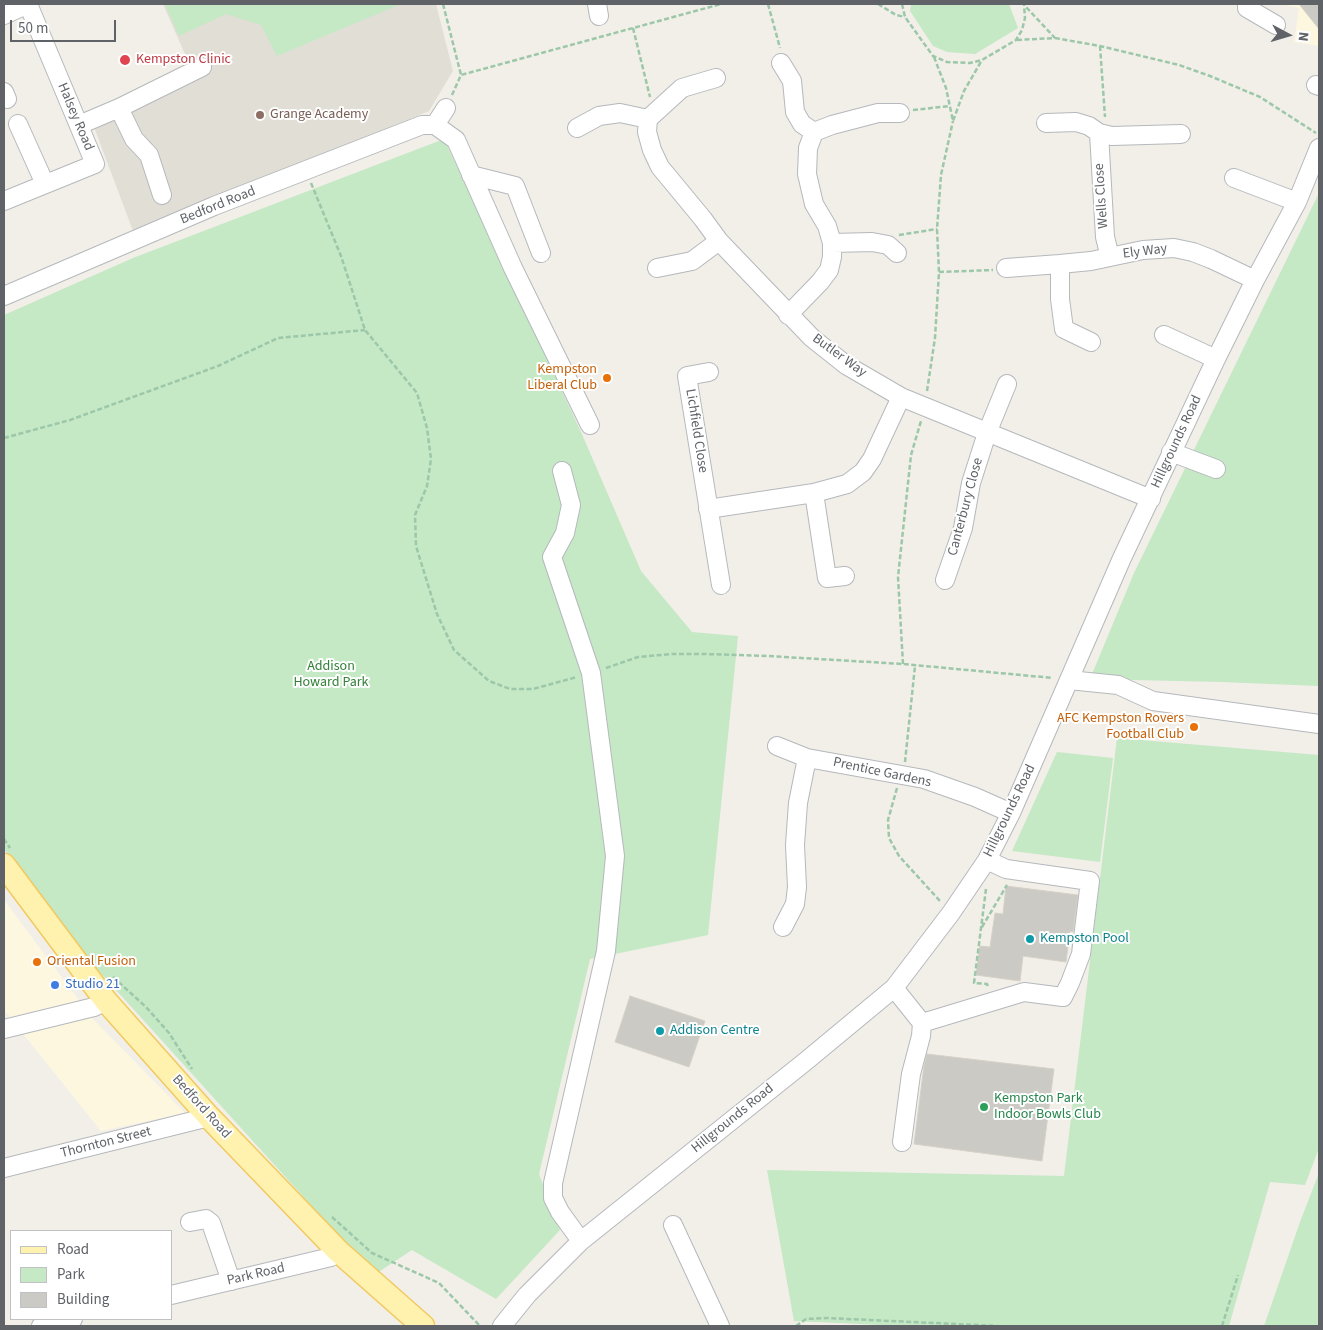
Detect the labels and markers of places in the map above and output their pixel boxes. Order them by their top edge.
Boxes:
place label: Kempston Clinic [136,52,231,68]
marker: Kempston Clinic [118,53,132,67]
place label: Grange Academy [270,107,368,123]
marker: Grange Academy [254,109,266,121]
place label: Kempston Liberal Club [527,362,597,394]
marker: Kempston Liberal Club [601,372,613,384]
place label: AFC Kempston Rovers Football Club [1057,711,1184,744]
marker: AFC Kempston Rovers Football Club [1188,721,1200,733]
place label: Kempston Pool [1040,931,1129,947]
marker: Kempston Pool [1024,933,1036,945]
place label: Oriental Fusion [47,954,136,970]
marker: Oriental Fusion [31,956,43,968]
place label: Studio 21 [65,977,120,993]
marker: Studio 21 [49,979,61,991]
place label: Addison Centre [670,1023,759,1039]
marker: Addison Centre [654,1025,666,1037]
place label: Kempston Park Indoor Bowls Club [994,1091,1101,1124]
marker: Kempston Park Indoor Bowls Club [978,1101,990,1113]

